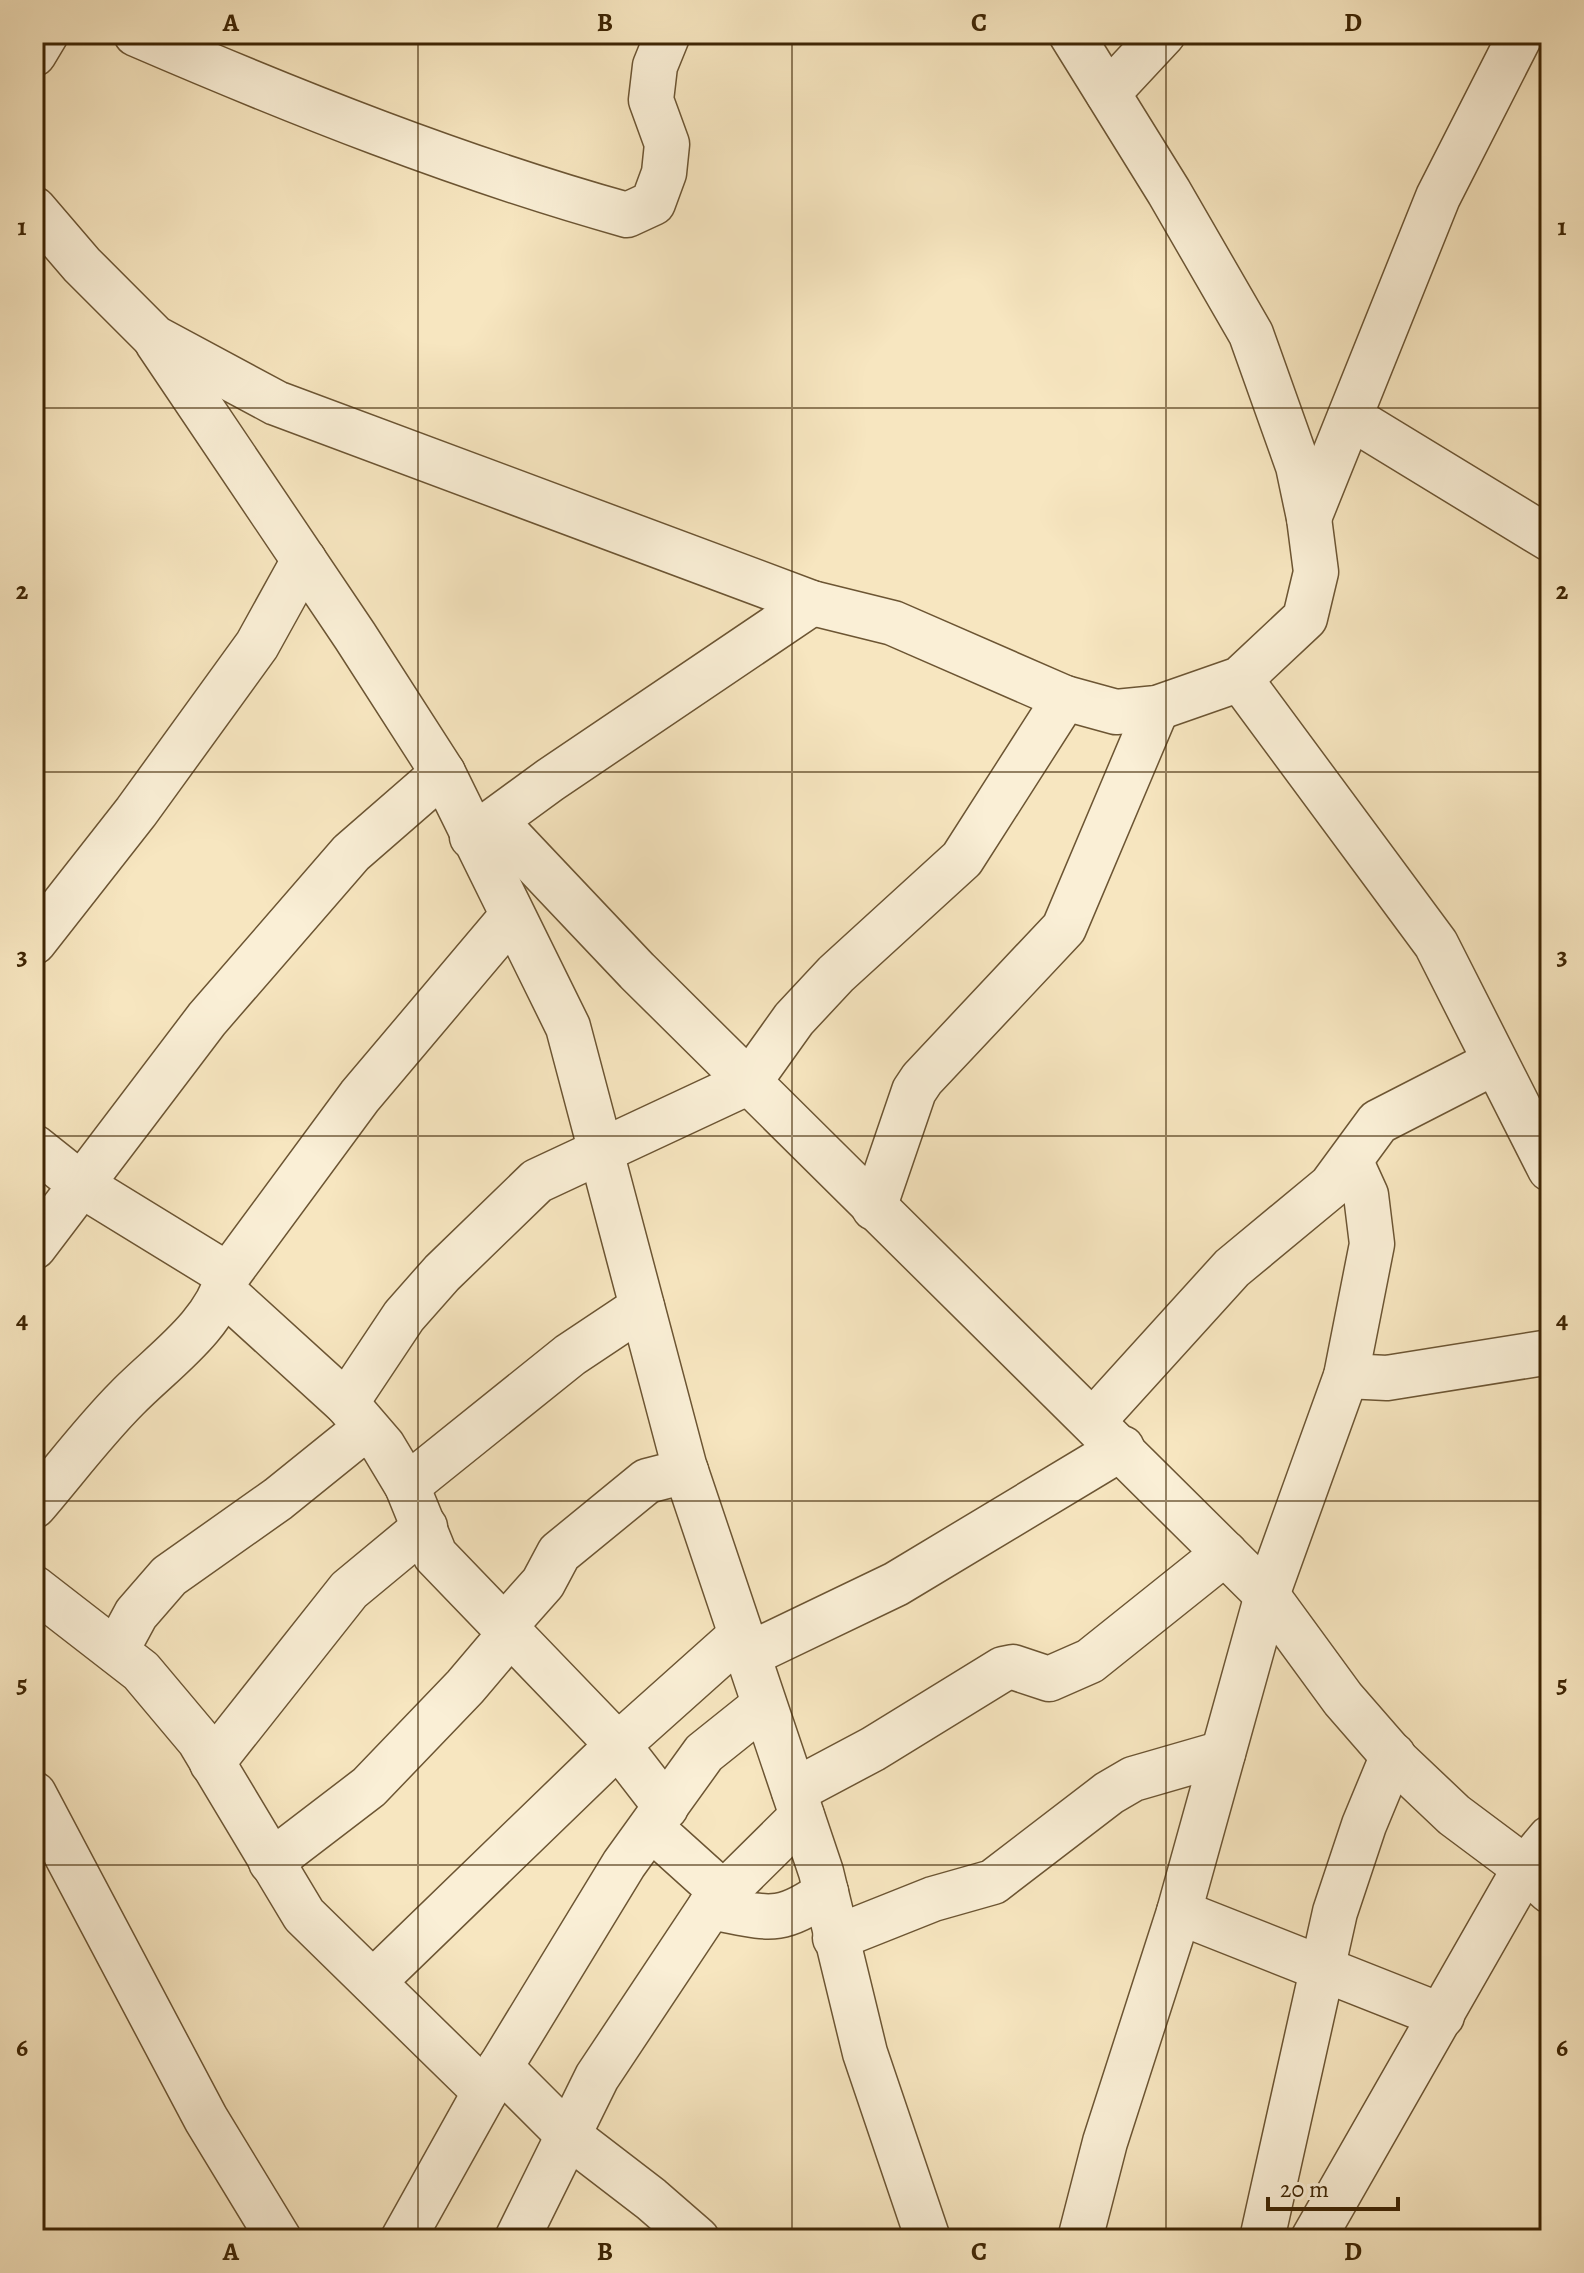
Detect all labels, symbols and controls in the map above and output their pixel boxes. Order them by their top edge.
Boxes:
text: A [222,5,240,40]
text: B [597,5,613,40]
text: C [971,5,987,40]
text: D [1344,5,1362,40]
text: 1 [17,209,27,244]
text: 1 [1557,209,1567,244]
text: 2 [16,573,29,608]
text: 2 [1556,573,1569,608]
text: 3 [16,938,28,973]
text: 3 [1556,938,1568,973]
text: 4 [16,1302,28,1337]
text: 4 [1556,1302,1568,1337]
text: 5 [16,1666,28,1701]
text: 5 [1556,1666,1568,1701]
text: 6 [16,2030,28,2065]
text: 6 [1556,2030,1568,2065]
scale bar [1268,2161,1398,2211]
text: 20 m [1280,2173,1329,2205]
text: A [222,2234,240,2269]
text: B [597,2234,613,2269]
text: C [971,2234,987,2269]
text: D [1344,2234,1362,2269]

